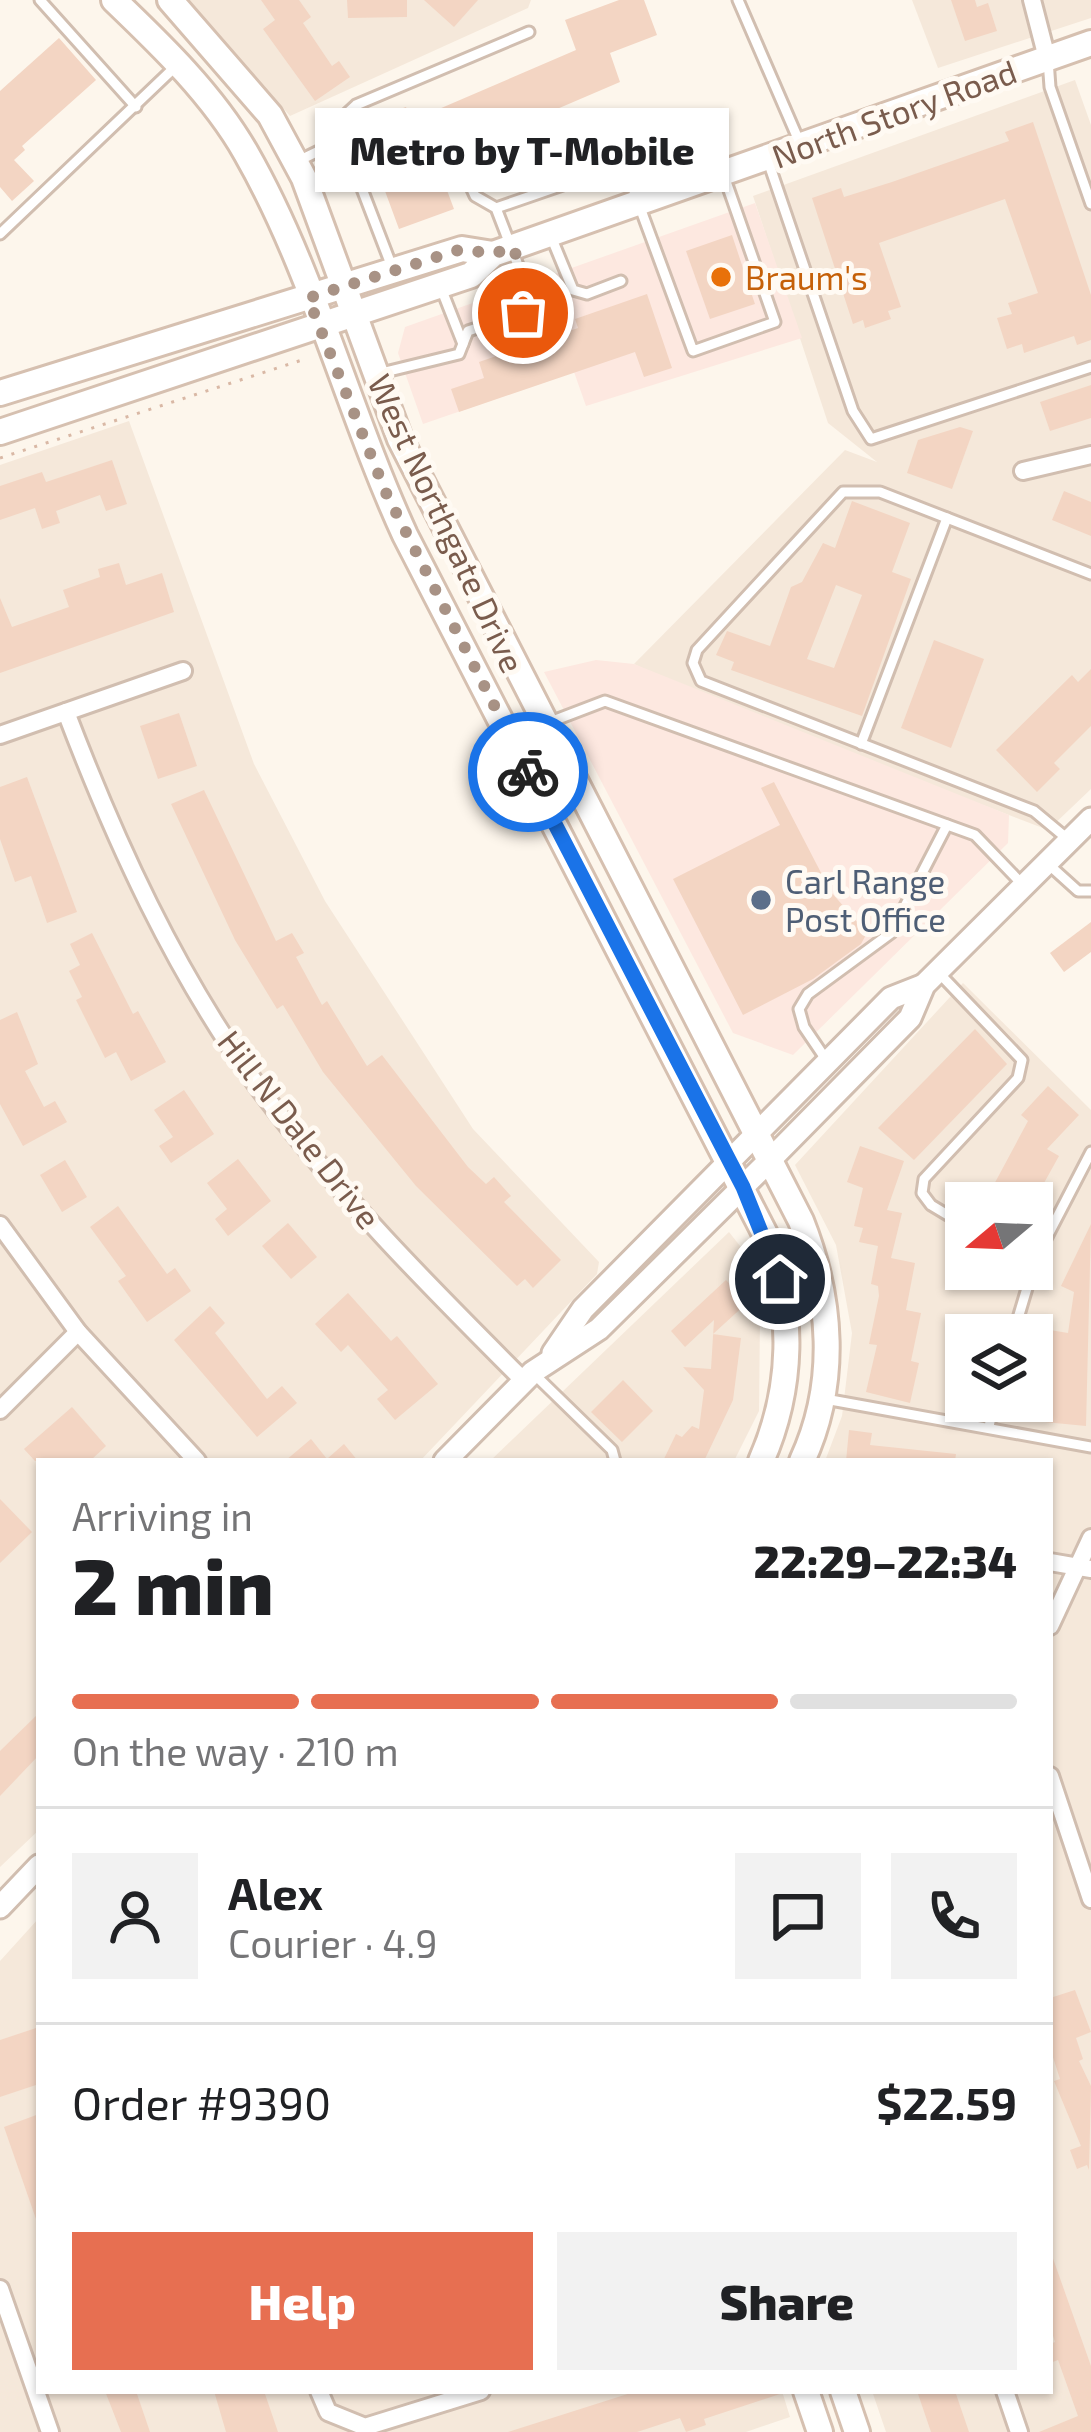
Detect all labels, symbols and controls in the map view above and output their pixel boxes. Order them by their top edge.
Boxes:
street label: North Story Road [766,50,1022,176]
callout: Metro by T-Mobile [316,109,730,193]
text: Metro by T-Mobile [349,126,695,173]
place label: Braum's [745,257,868,297]
pin [472,262,574,364]
marker: Braum's [708,264,734,290]
icon: bag [490,280,556,346]
street label: West Northgate Drive [360,368,534,678]
courier [468,712,588,832]
icon: bike [495,739,561,805]
place label: Carl Range Post Office [785,861,946,939]
marker: Carl Range Post Office [748,887,774,913]
street label: Hill N Dale Drive [210,1022,390,1236]
north arrow [945,1182,1053,1290]
map controls [945,1182,1053,1422]
pin [729,1228,831,1330]
icon: home [747,1246,813,1312]
button: layers [945,1314,1053,1422]
text: Arriving in [72,1492,253,1539]
text: 22:29–22:34 [753,1533,1017,1587]
text: 2 min [72,1537,274,1631]
text: On the way · 210 m [72,1727,399,1774]
button: person [72,1853,198,1979]
button: chat [735,1853,861,1979]
button: phone [891,1853,1017,1979]
text: Alex [228,1865,323,1919]
text: Courier · 4.9 [228,1919,438,1966]
text: Order #9390 [72,2075,331,2129]
text: $22.59 [876,2075,1017,2129]
button: Help [72,2232,533,2370]
button: Share [557,2232,1017,2370]

